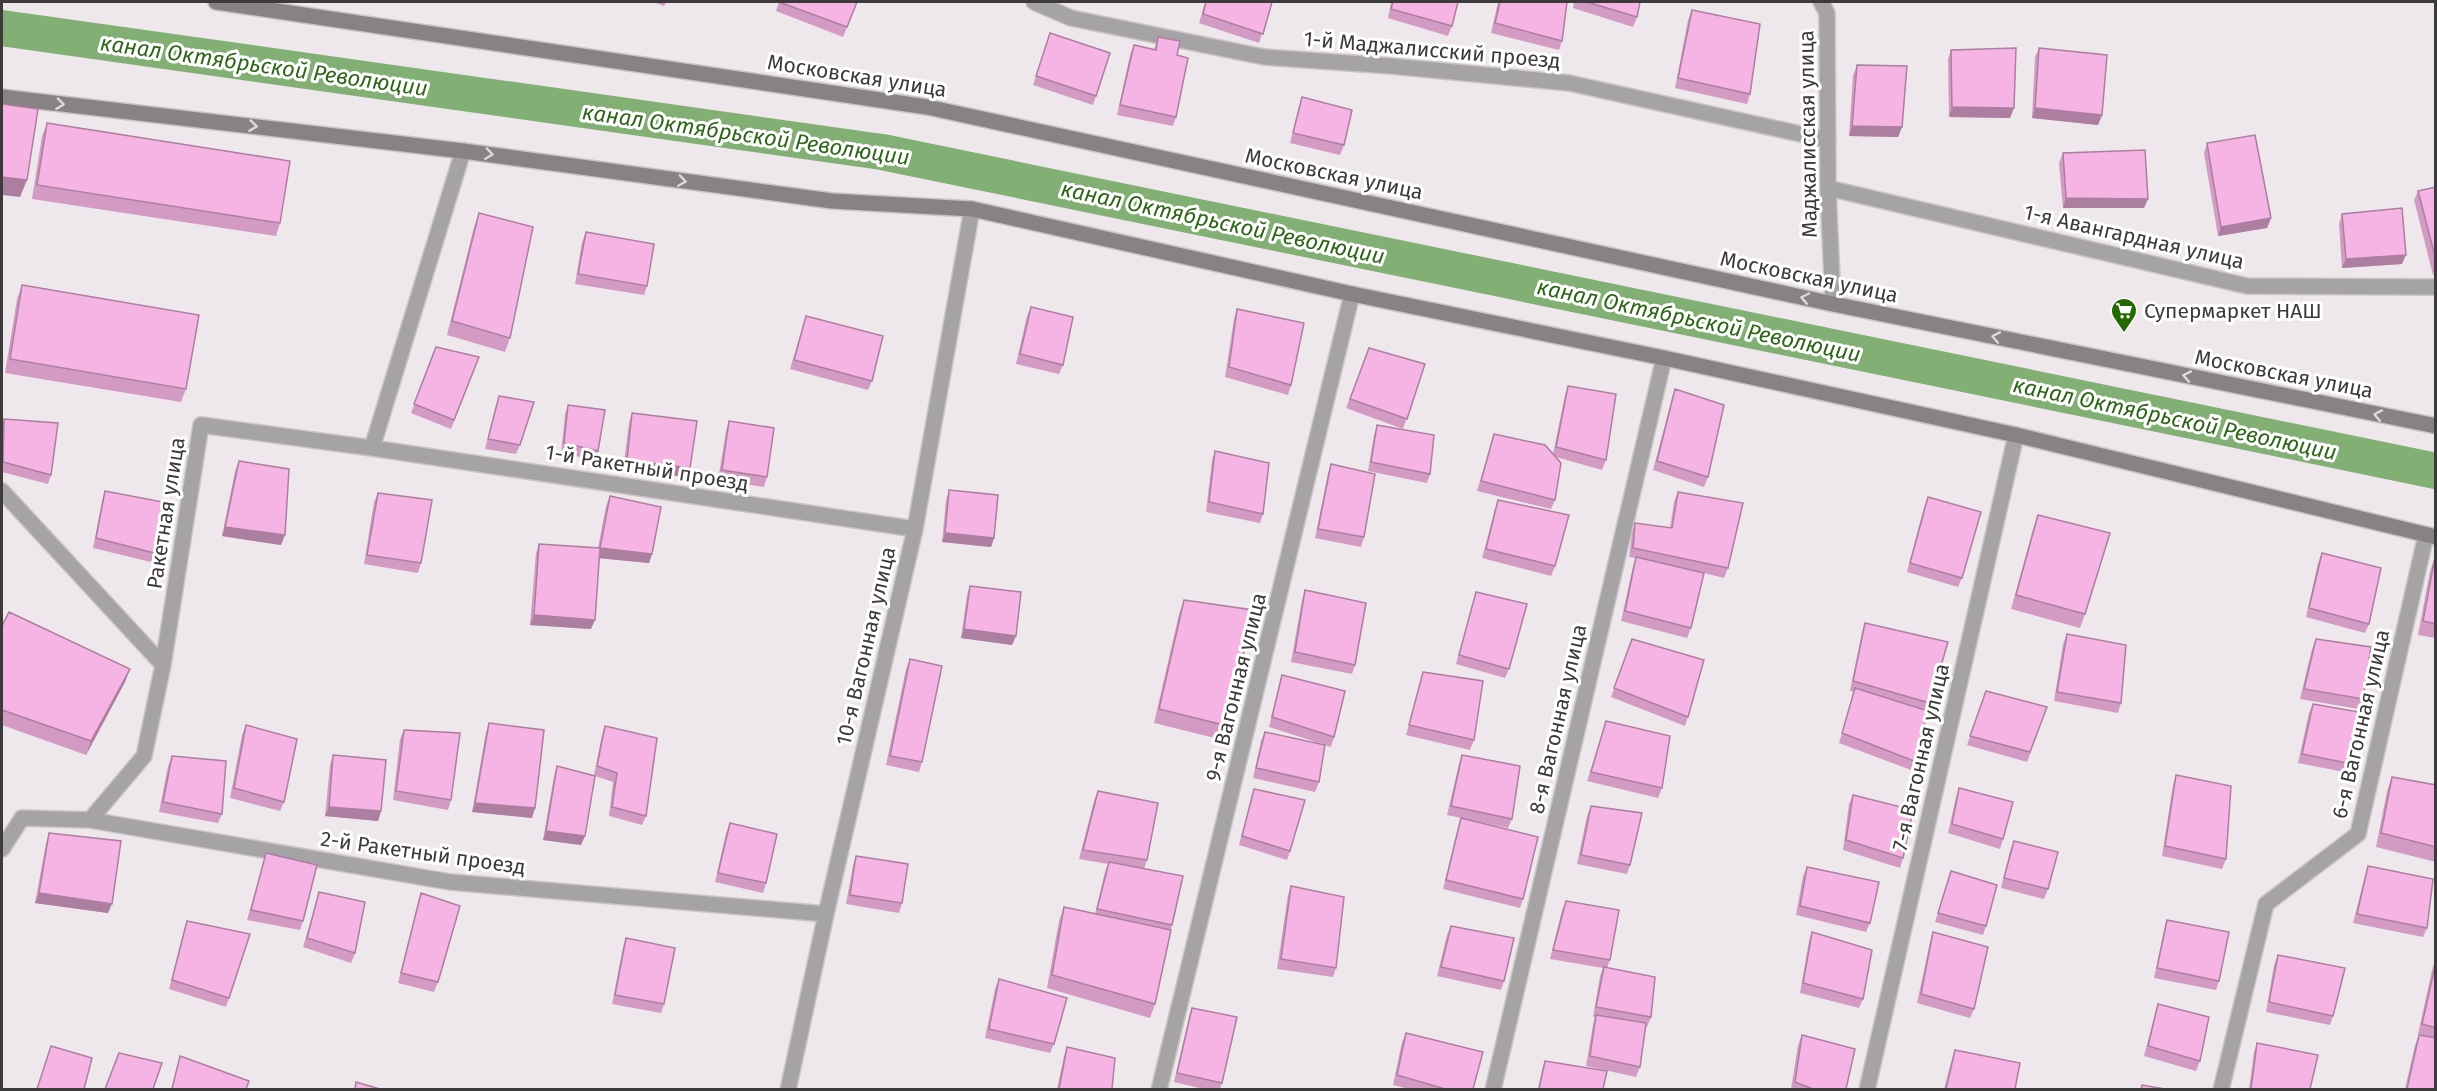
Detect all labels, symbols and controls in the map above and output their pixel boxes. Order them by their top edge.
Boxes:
street label: 1-й Маджалисский проезд [1303,26,1561,74]
water label: канал Октябрьской Революции [98,29,429,102]
street label: Маджалисская улица [1793,30,1823,238]
street label: Московская улица [766,49,948,103]
one-way arrow [55,97,64,110]
water label: канал Октябрьской Революции [580,98,911,171]
one-way arrow [249,120,258,132]
street label: Московская улица [1243,142,1425,206]
one-way arrow [484,148,493,160]
one-way arrow [677,174,686,186]
water label: канал Октябрьской Революции [1059,175,1387,270]
street label: 1-я Авангардная улица [2021,199,2247,275]
street label: Московская улица [1718,245,1900,309]
water label: канал Октябрьской Революции [1535,273,1863,368]
one-way arrow [1800,292,1810,305]
supermarket icon: Супермаркет НАШ [2109,296,2139,334]
place label: Супермаркет НАШ [2144,298,2322,324]
one-way arrow [1991,331,2001,344]
street label: Московская улица [2193,344,2375,404]
one-way arrow [2182,370,2192,383]
water label: канал Октябрьской Революции [2011,371,2339,466]
one-way arrow [2373,409,2383,422]
street label: Ракетная улица [141,435,191,591]
street label: 1-й Ракетный проезд [544,439,750,497]
street label: 10-я Вагонная улица [830,544,902,748]
street label: 9-я Вагонная улица [1200,590,1272,784]
street label: 8-я Вагонная улица [1524,622,1592,816]
street label: 6-я Вагонная улица [2327,627,2395,821]
street label: 7-я Вагонная улица [1887,661,1955,853]
street label: 2-й Ракетный проезд [319,826,527,880]

